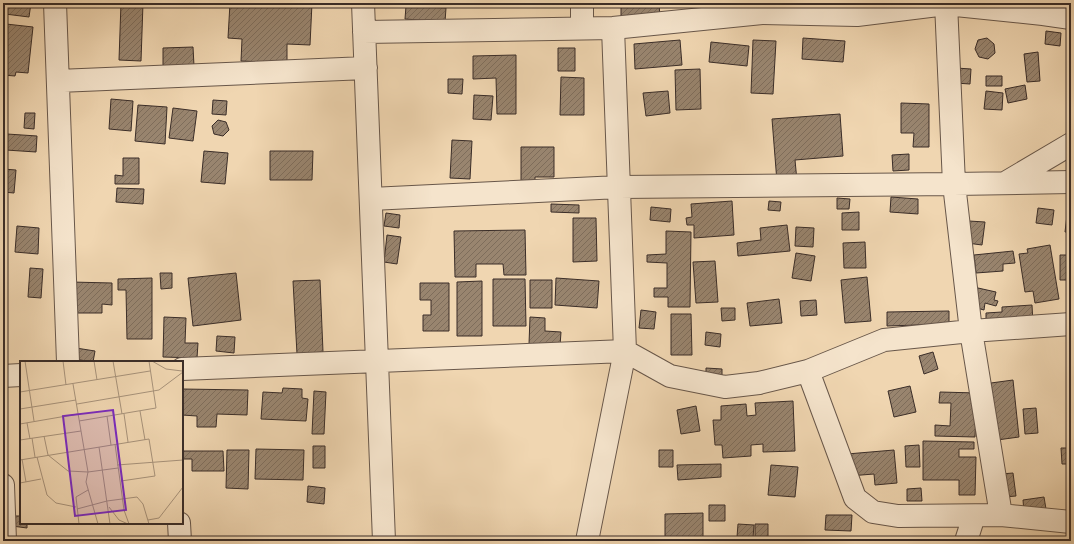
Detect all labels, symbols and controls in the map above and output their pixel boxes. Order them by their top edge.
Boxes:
inset map [20,361,183,524]

